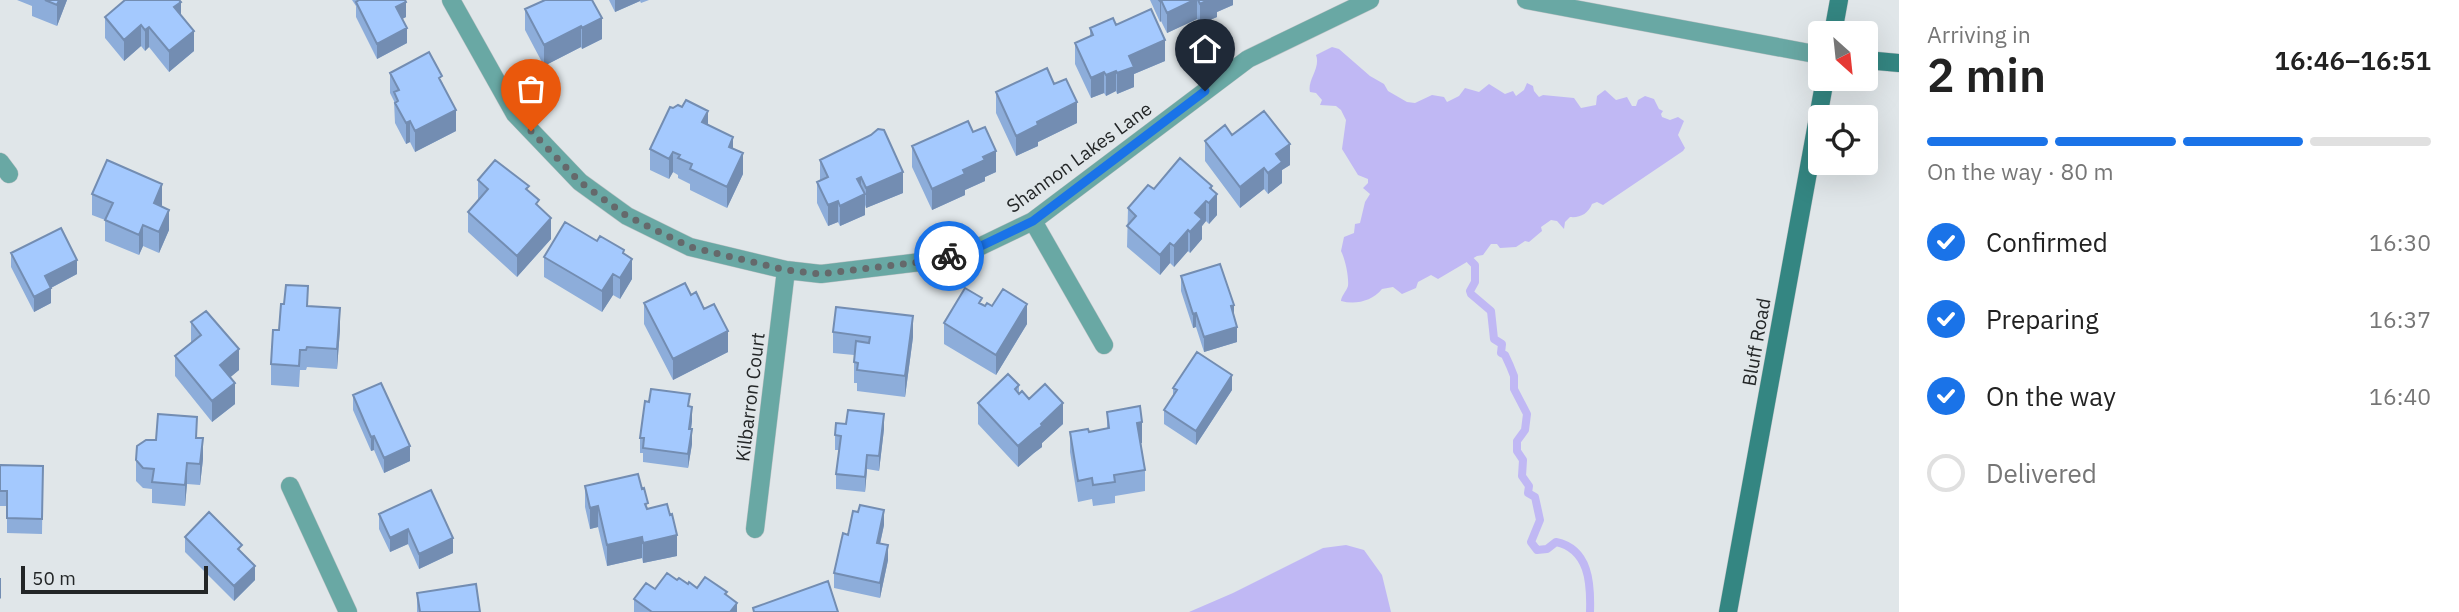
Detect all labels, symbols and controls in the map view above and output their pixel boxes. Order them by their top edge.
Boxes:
pin [1175,19,1235,91]
text: Arriving in [1927,19,2031,49]
north arrow [1808,21,1878,91]
map controls [1808,21,1878,175]
icon: home [1186,30,1224,68]
text: 16:46–16:51 [2274,43,2431,77]
text: 2 min [1927,45,2046,105]
pin [501,59,561,131]
icon: bag [512,70,550,108]
street label: Shannon Lakes Lane [1002,96,1156,218]
button: locate [1808,105,1878,175]
text: On the way · 80 m [1927,156,2114,186]
courier [914,221,984,291]
icon: check [1927,223,1965,261]
text: Confirmed [1986,225,2108,259]
text: 16:30 [2369,227,2431,257]
icon: bike [930,237,968,275]
street label: Bluff Road [1736,296,1776,388]
icon: check [1927,300,1965,338]
text: Preparing [1986,302,2099,336]
text: 16:37 [2369,304,2431,334]
street label: Kilbarron Court [730,331,770,463]
icon: check [1927,377,1965,415]
text: On the way [1986,379,2116,413]
text: 16:40 [2369,381,2431,411]
text: Delivered [1986,456,2097,490]
scale bar [21,563,208,595]
text: 50 m [32,566,76,590]

